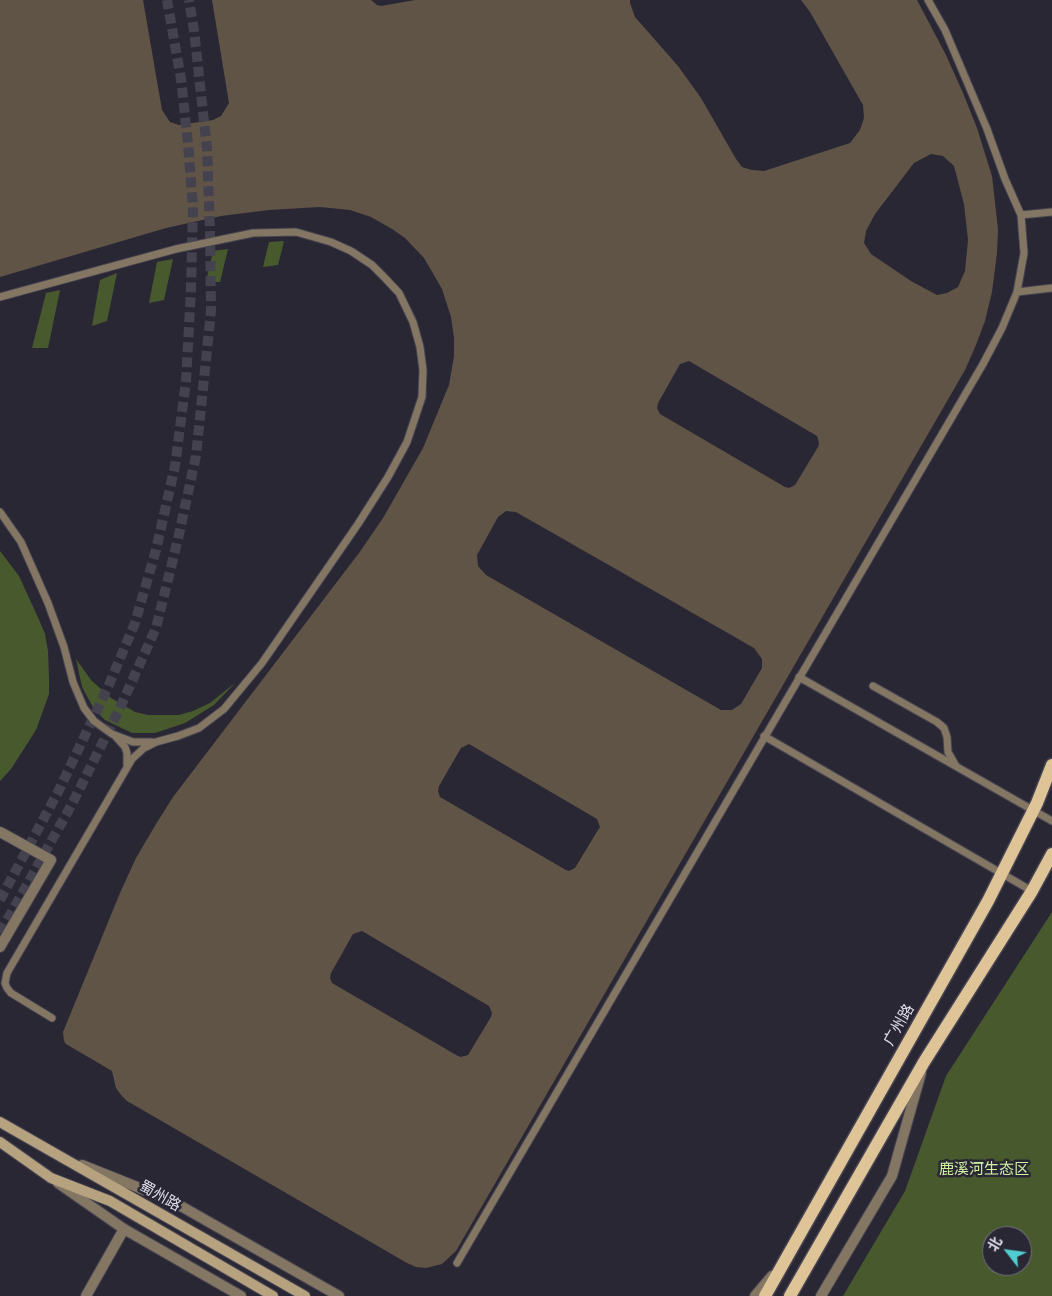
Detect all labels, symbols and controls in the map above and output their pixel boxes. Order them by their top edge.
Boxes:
street label: 广州路 [880,1001,918,1049]
park label: 鹿溪河生态区 [939,1160,1029,1178]
street label: 蜀州路 [136,1177,184,1215]
north arrow [982,1226,1032,1276]
text: 北 [984,1234,1005,1254]

